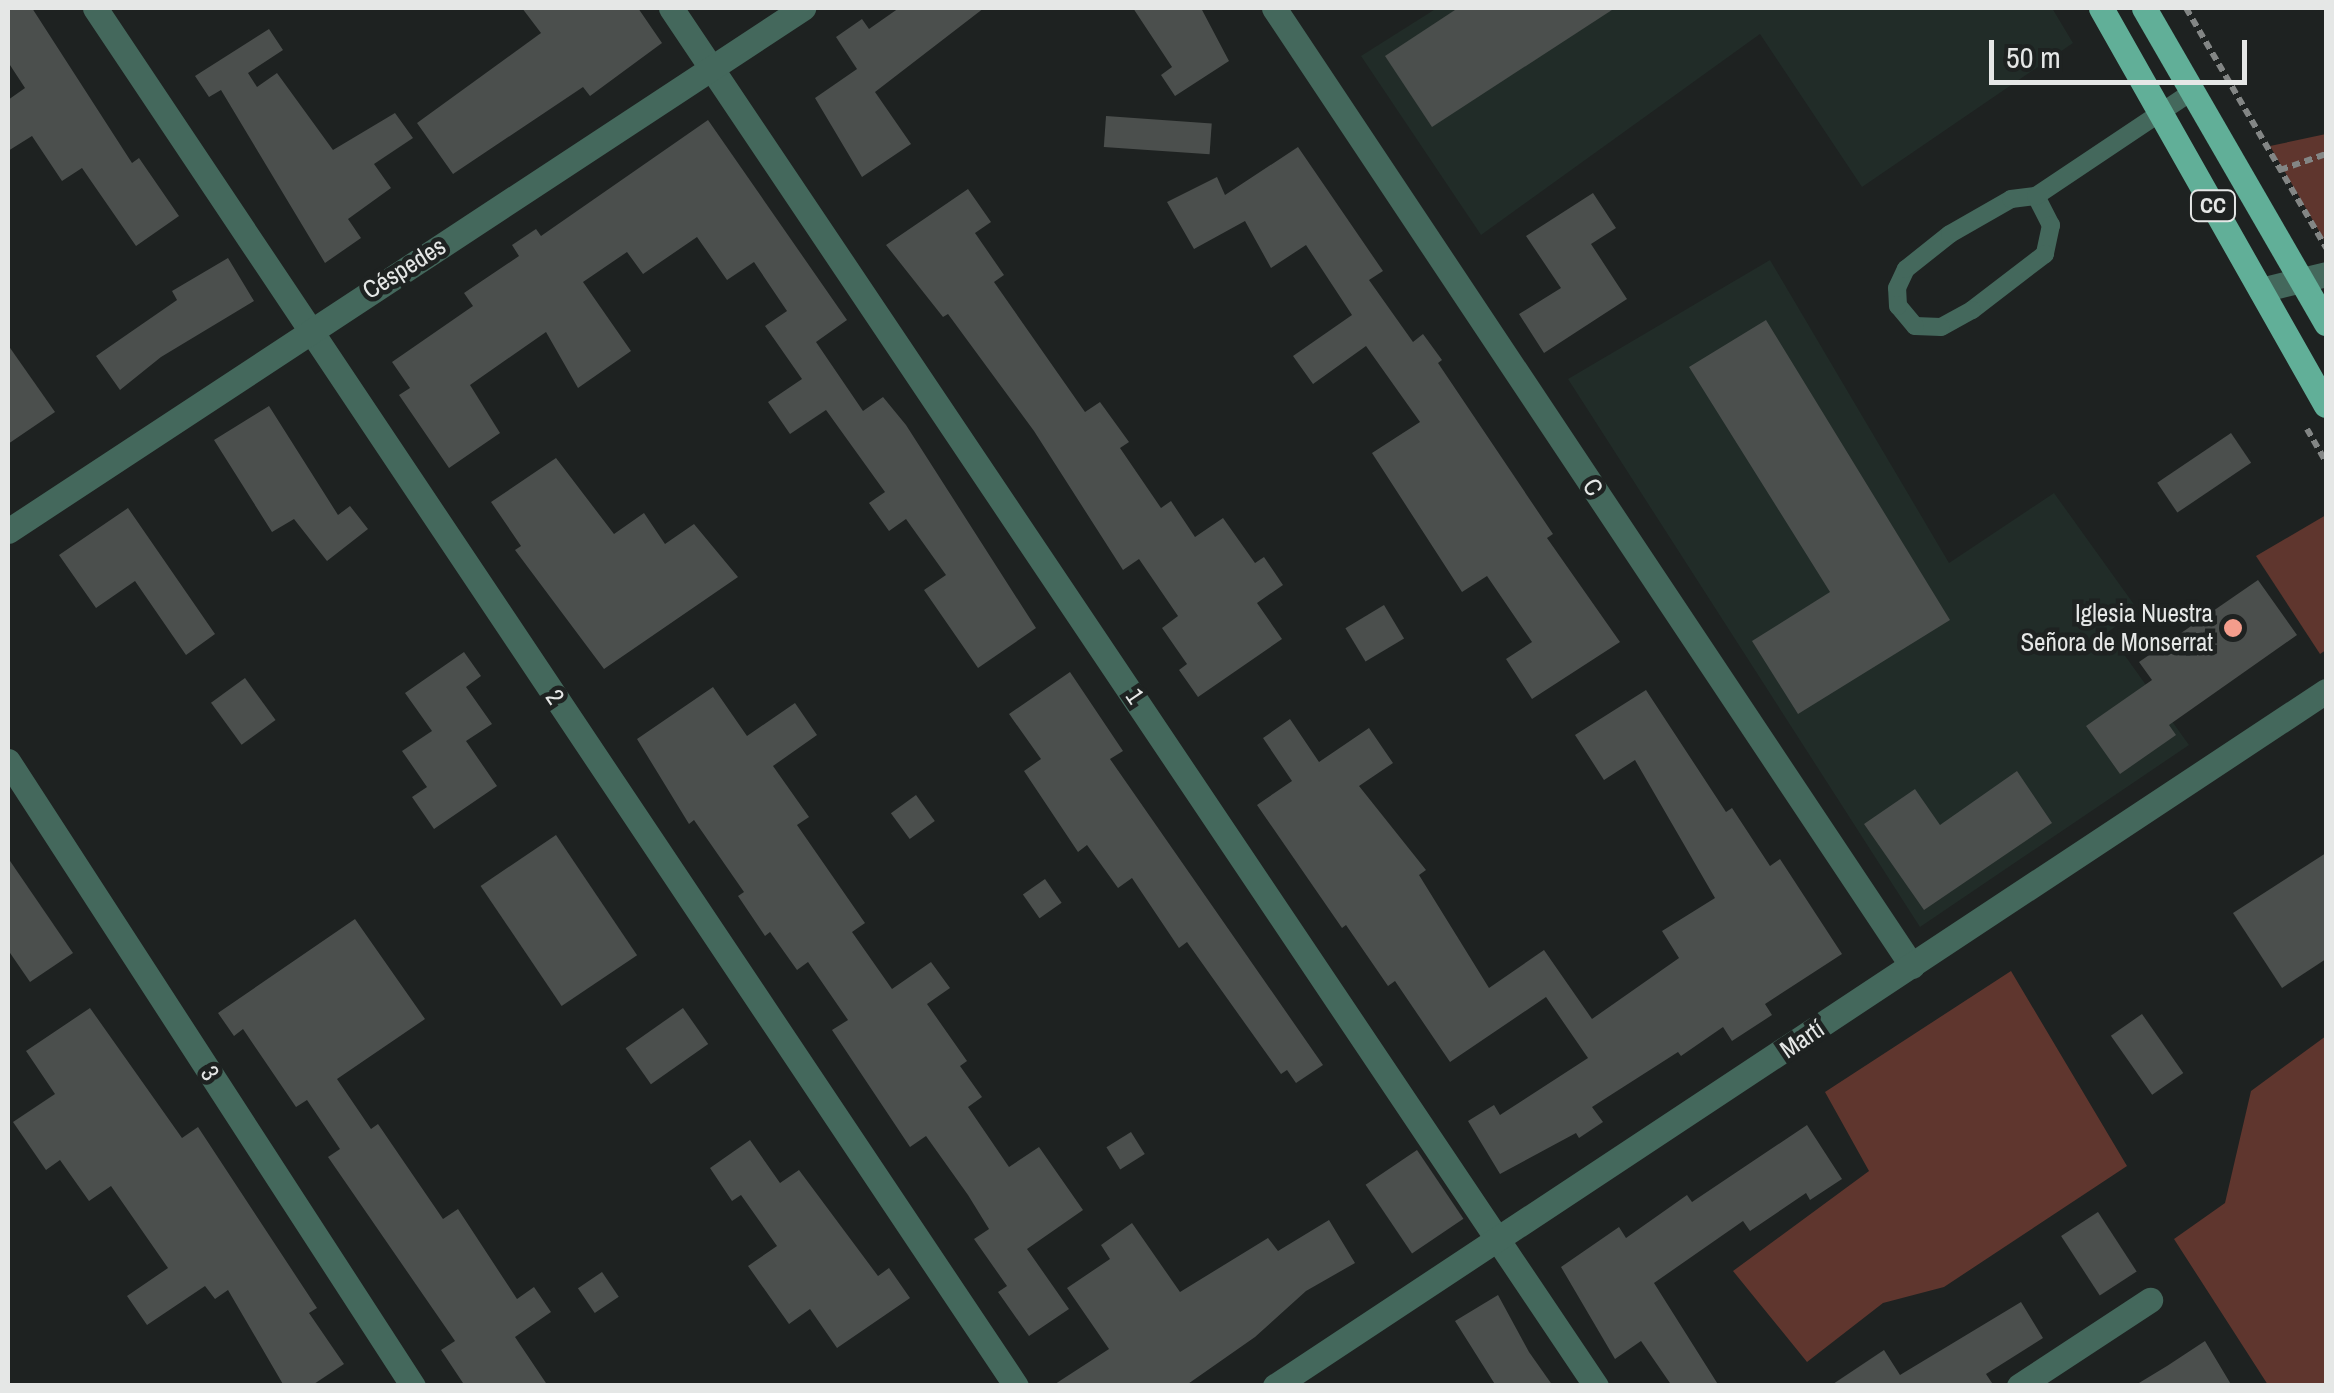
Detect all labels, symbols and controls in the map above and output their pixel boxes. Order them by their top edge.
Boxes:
scale bar [1994,20,2252,82]
text: 50 m [2006,37,2061,77]
road number: CC [2188,189,2238,223]
street label: Céspedes [357,231,451,305]
street label: C [1576,472,1610,502]
place label: Iglesia Nuestra Señora de Monserrat [2020,599,2213,658]
marker: Iglesia Nuestra Señora de Monserrat [2222,617,2244,639]
street label: 1 [1119,683,1151,709]
street label: 2 [539,684,571,710]
street label: Martí [1774,1014,1830,1064]
street label: 3 [194,1060,226,1086]

